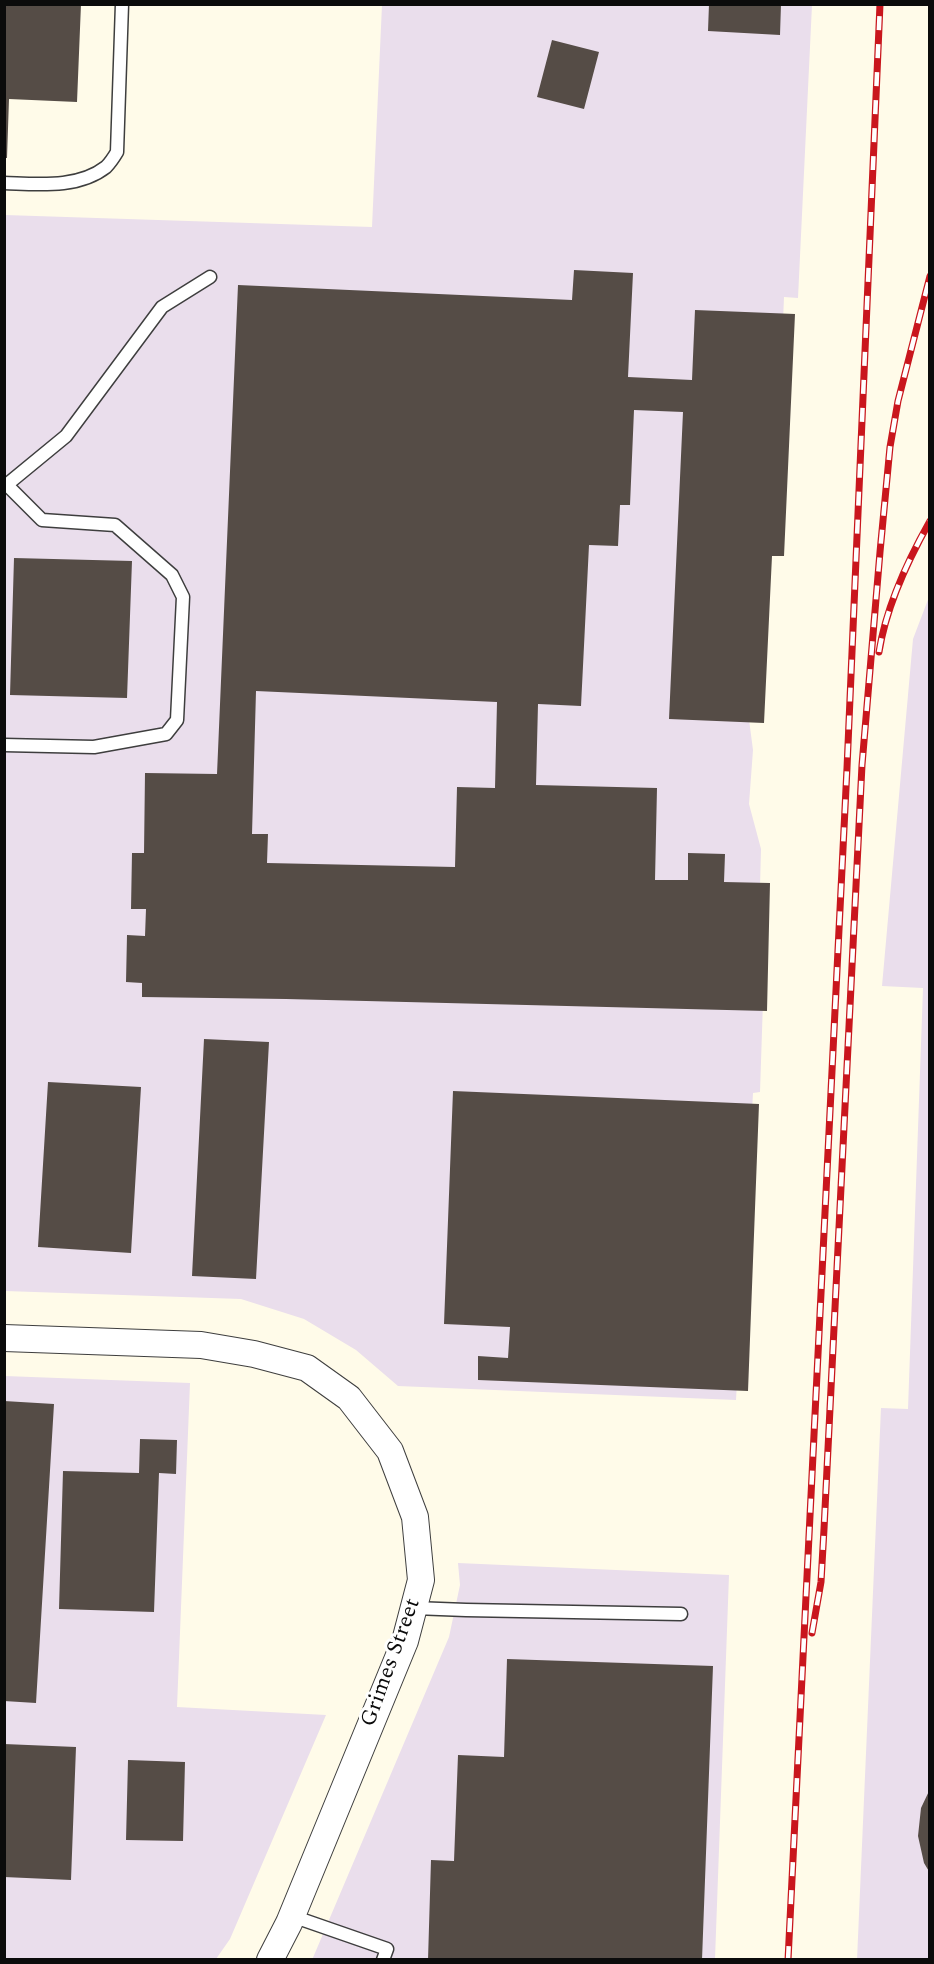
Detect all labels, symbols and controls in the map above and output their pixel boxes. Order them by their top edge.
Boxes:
street label: Grimes Street [357,1595,427,1731]

